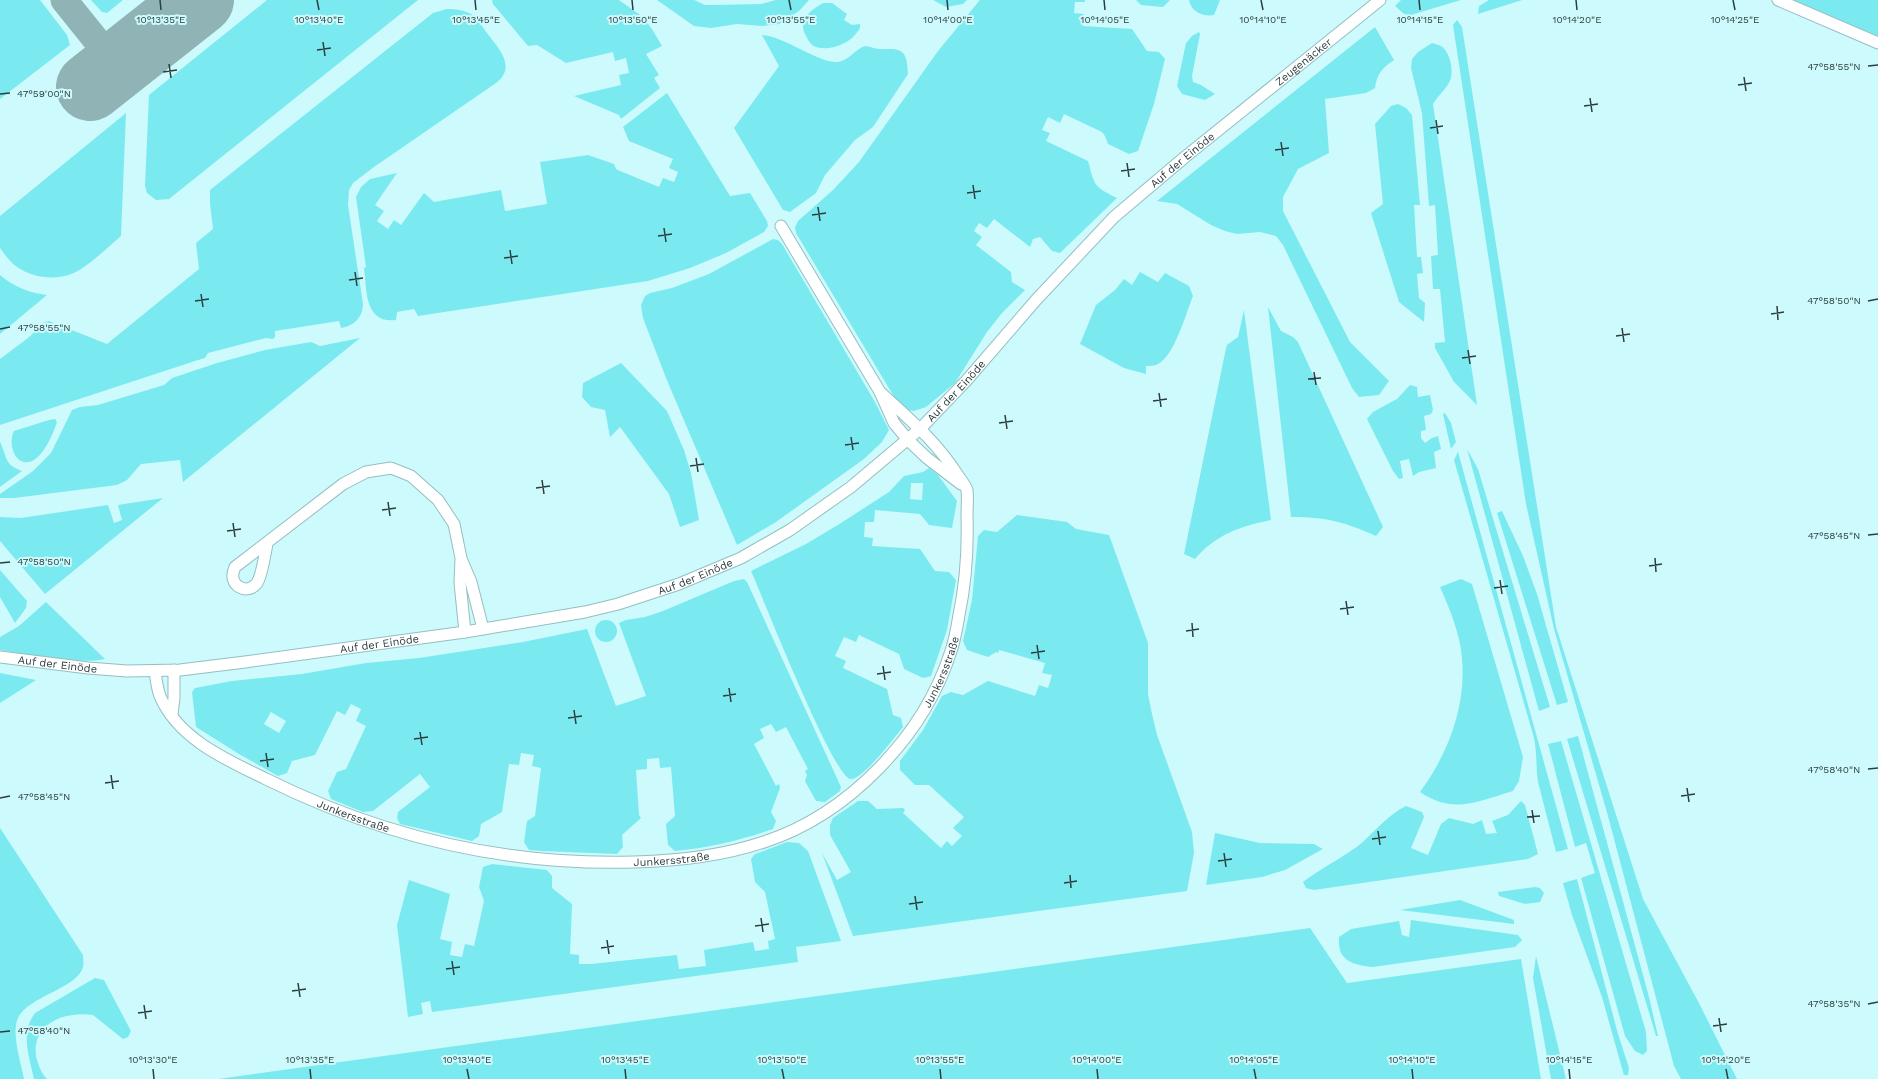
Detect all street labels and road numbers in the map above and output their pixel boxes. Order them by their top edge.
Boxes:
street label: Zeugenäcker [1273,35,1334,88]
street label: Auf der Einöde [1147,129,1217,190]
street label: Auf der Einöde [924,357,988,424]
street label: Auf der Einöde [656,556,735,597]
street label: Auf der Einöde [339,632,420,655]
street label: Junkersstraße [920,635,961,710]
street label: Auf der Einöde [17,653,98,675]
street label: Junkersstraße [315,797,391,835]
street label: Junkersstraße [633,849,710,869]

